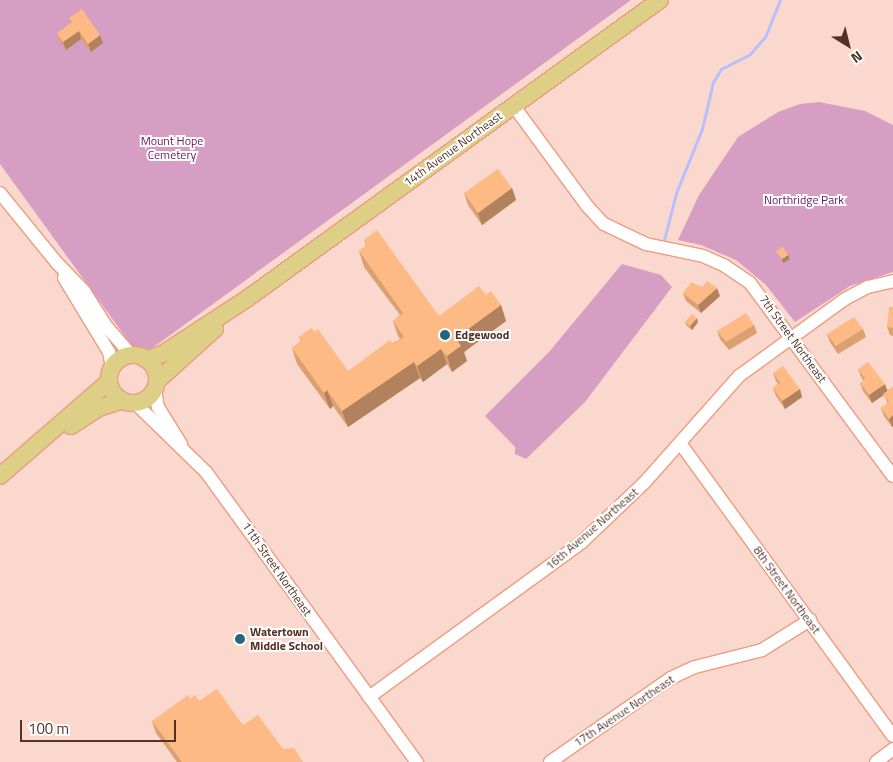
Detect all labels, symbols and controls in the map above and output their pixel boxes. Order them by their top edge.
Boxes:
north arrow [823,20,873,70]
text: N [847,46,867,69]
street label: 14th Avenue Northeast [401,109,505,189]
park label: Mount Hope Cemetery [141,134,203,162]
park label: Northridge Park [764,193,844,207]
street label: 7th Street Northeast [756,292,830,386]
place label: Edgewood [455,328,509,342]
marker: Edgewood [439,329,451,341]
street label: 16th Avenue Northeast [543,485,641,573]
street label: 11th Street Northeast [239,519,315,619]
street label: 8th Street Northeast [750,543,824,637]
place label: Watertown Middle School [250,625,323,653]
marker: Watertown Middle School [234,633,246,645]
street label: 17th Avenue Northeast [571,672,677,750]
scale bar [22,710,179,742]
text: 100 m [28,717,69,740]

